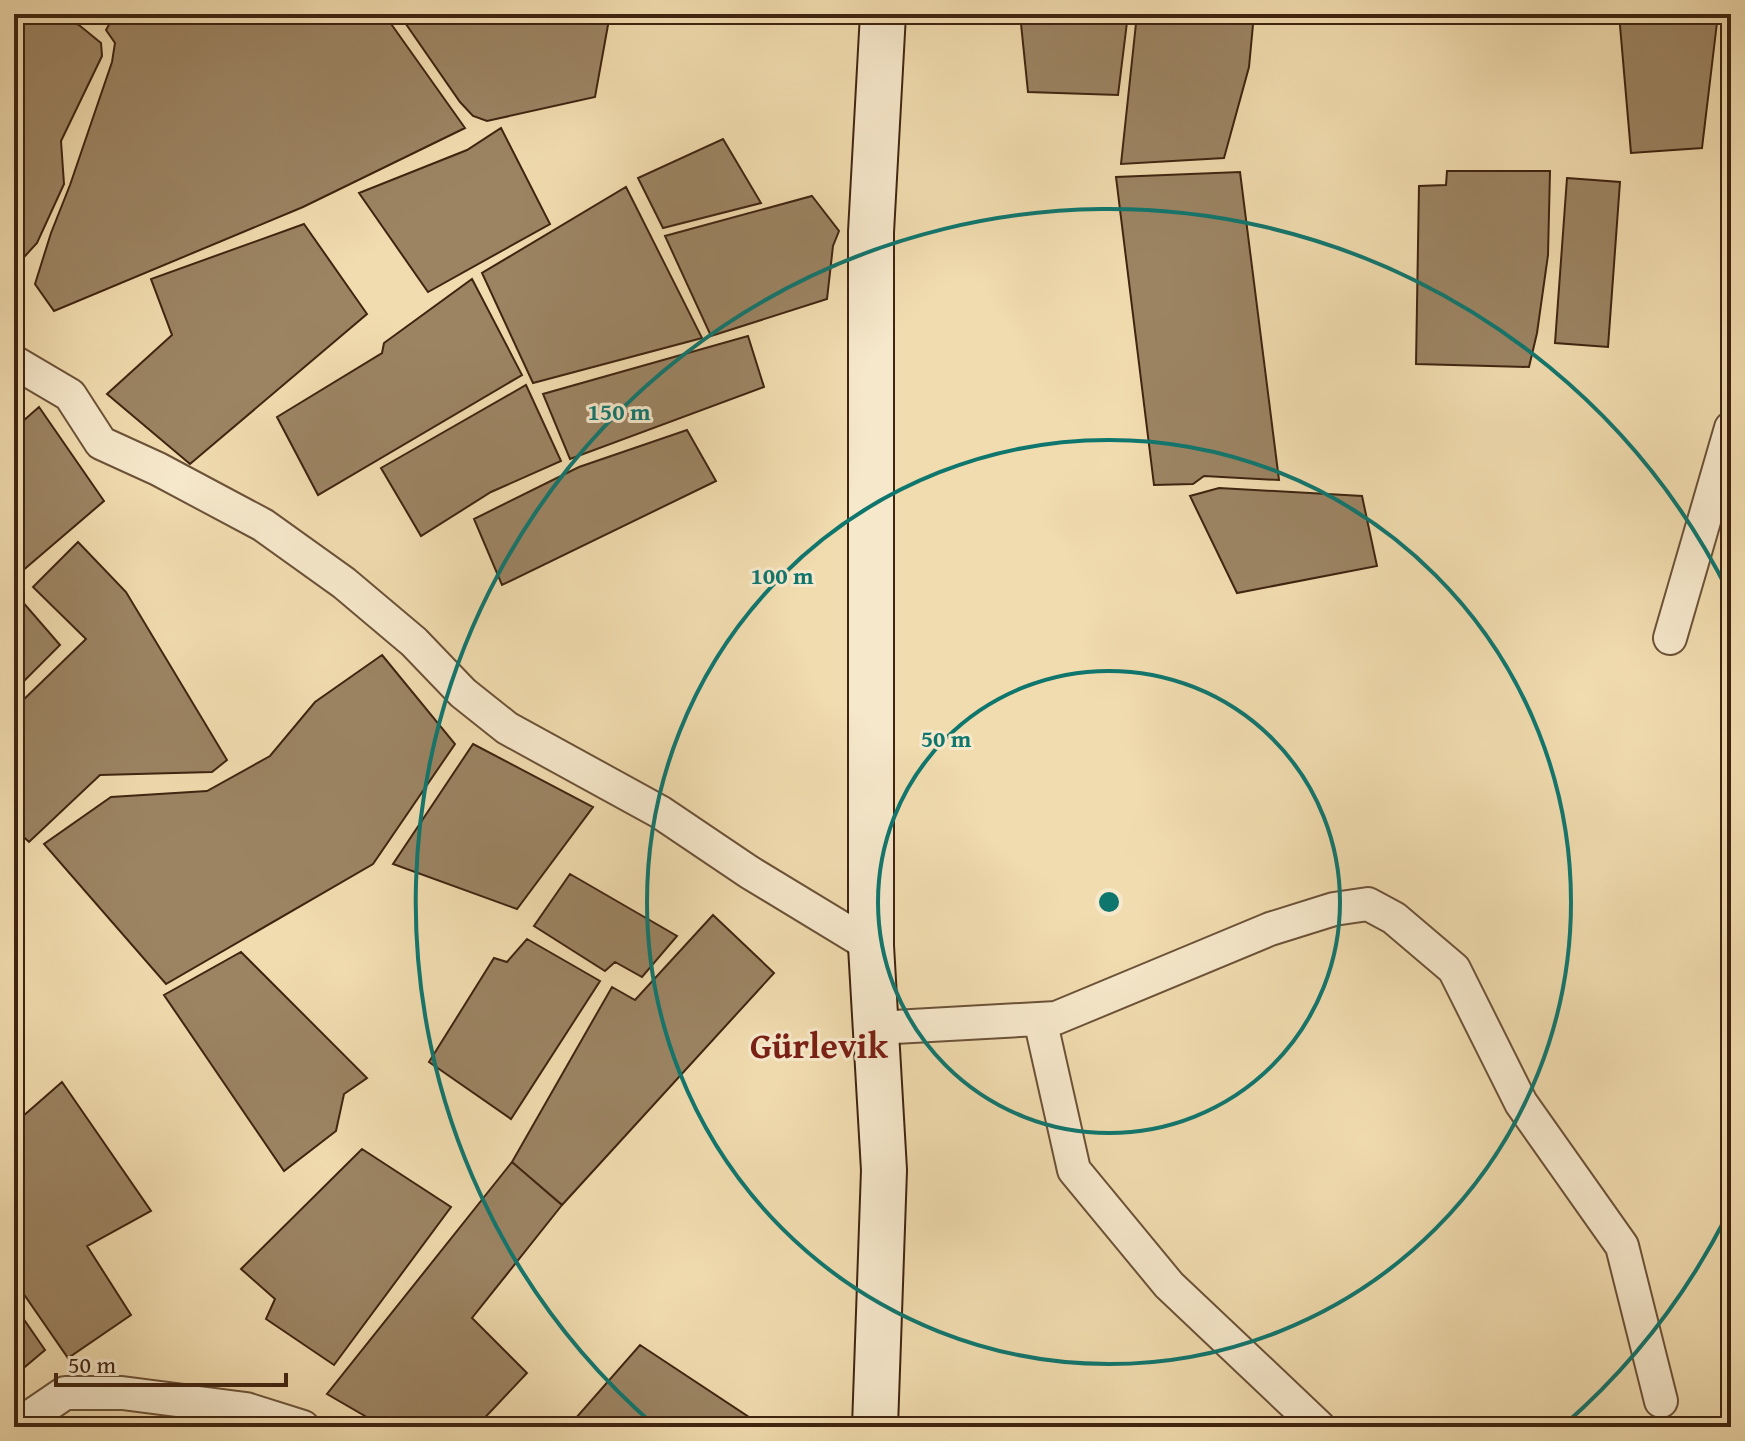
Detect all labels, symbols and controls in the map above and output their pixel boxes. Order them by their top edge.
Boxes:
text: 150 m [587,394,651,429]
text: 100 m [750,558,814,593]
text: 50 m [921,721,972,756]
centre of rings [1095,888,1123,916]
district label: Gürlevik [750,1018,889,1071]
scale bar [56,1337,286,1387]
text: 50 m [68,1347,116,1382]

